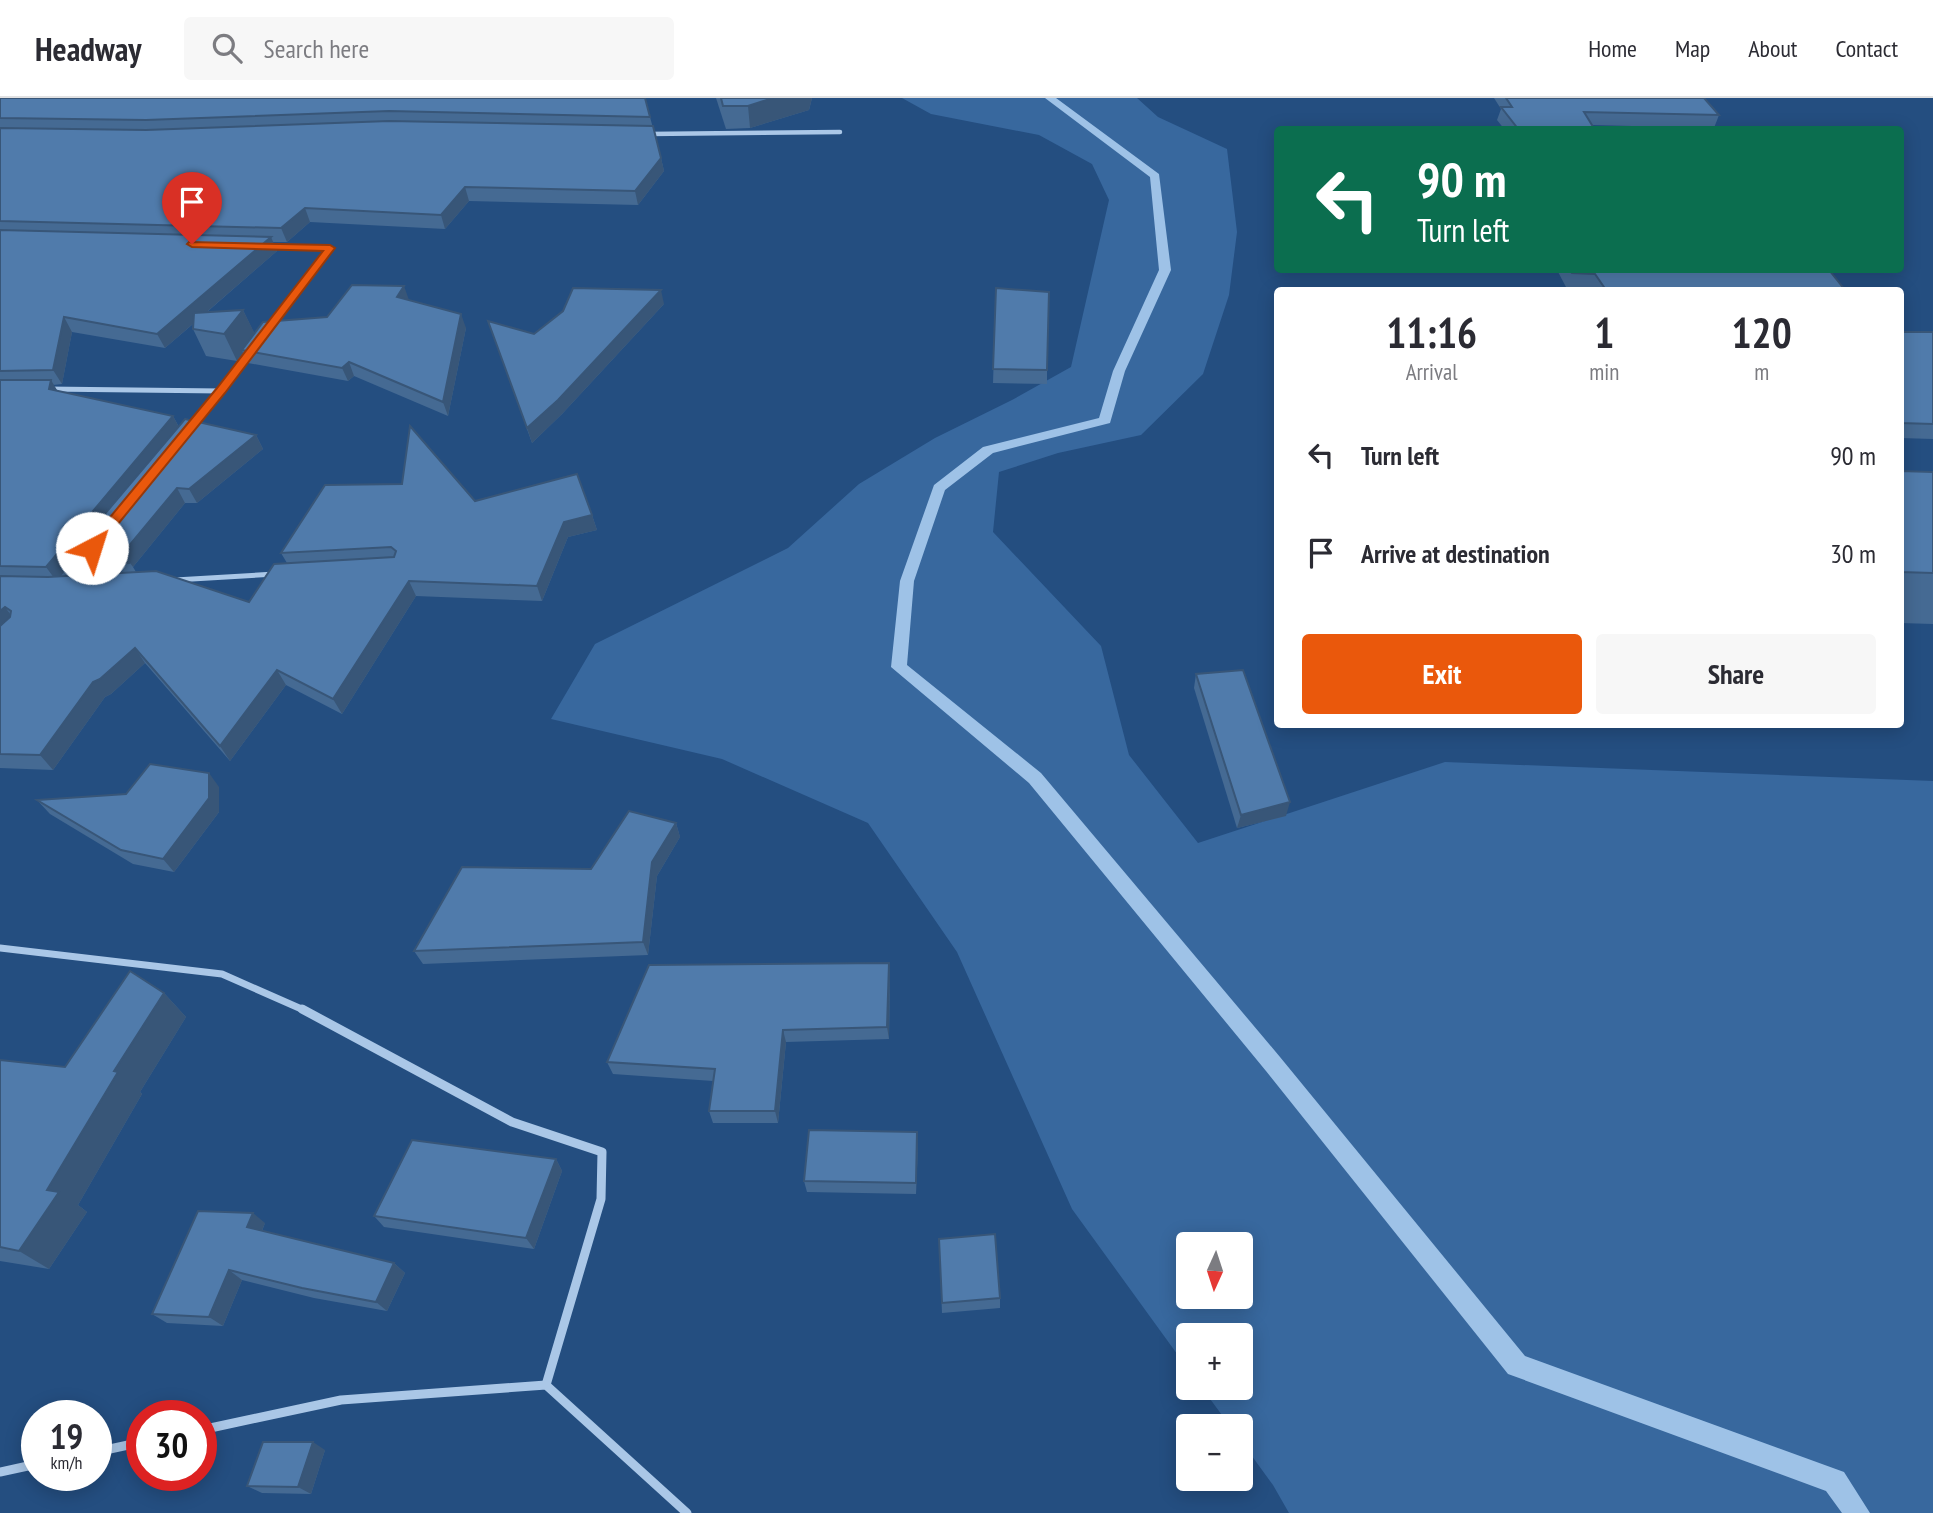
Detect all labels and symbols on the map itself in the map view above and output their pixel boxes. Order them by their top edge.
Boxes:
pin [162,172,222,244]
position arrow [55,511,129,585]
north arrow [1176,1232,1253,1309]
speed limit sign: 30 [126,1400,217,1491]

